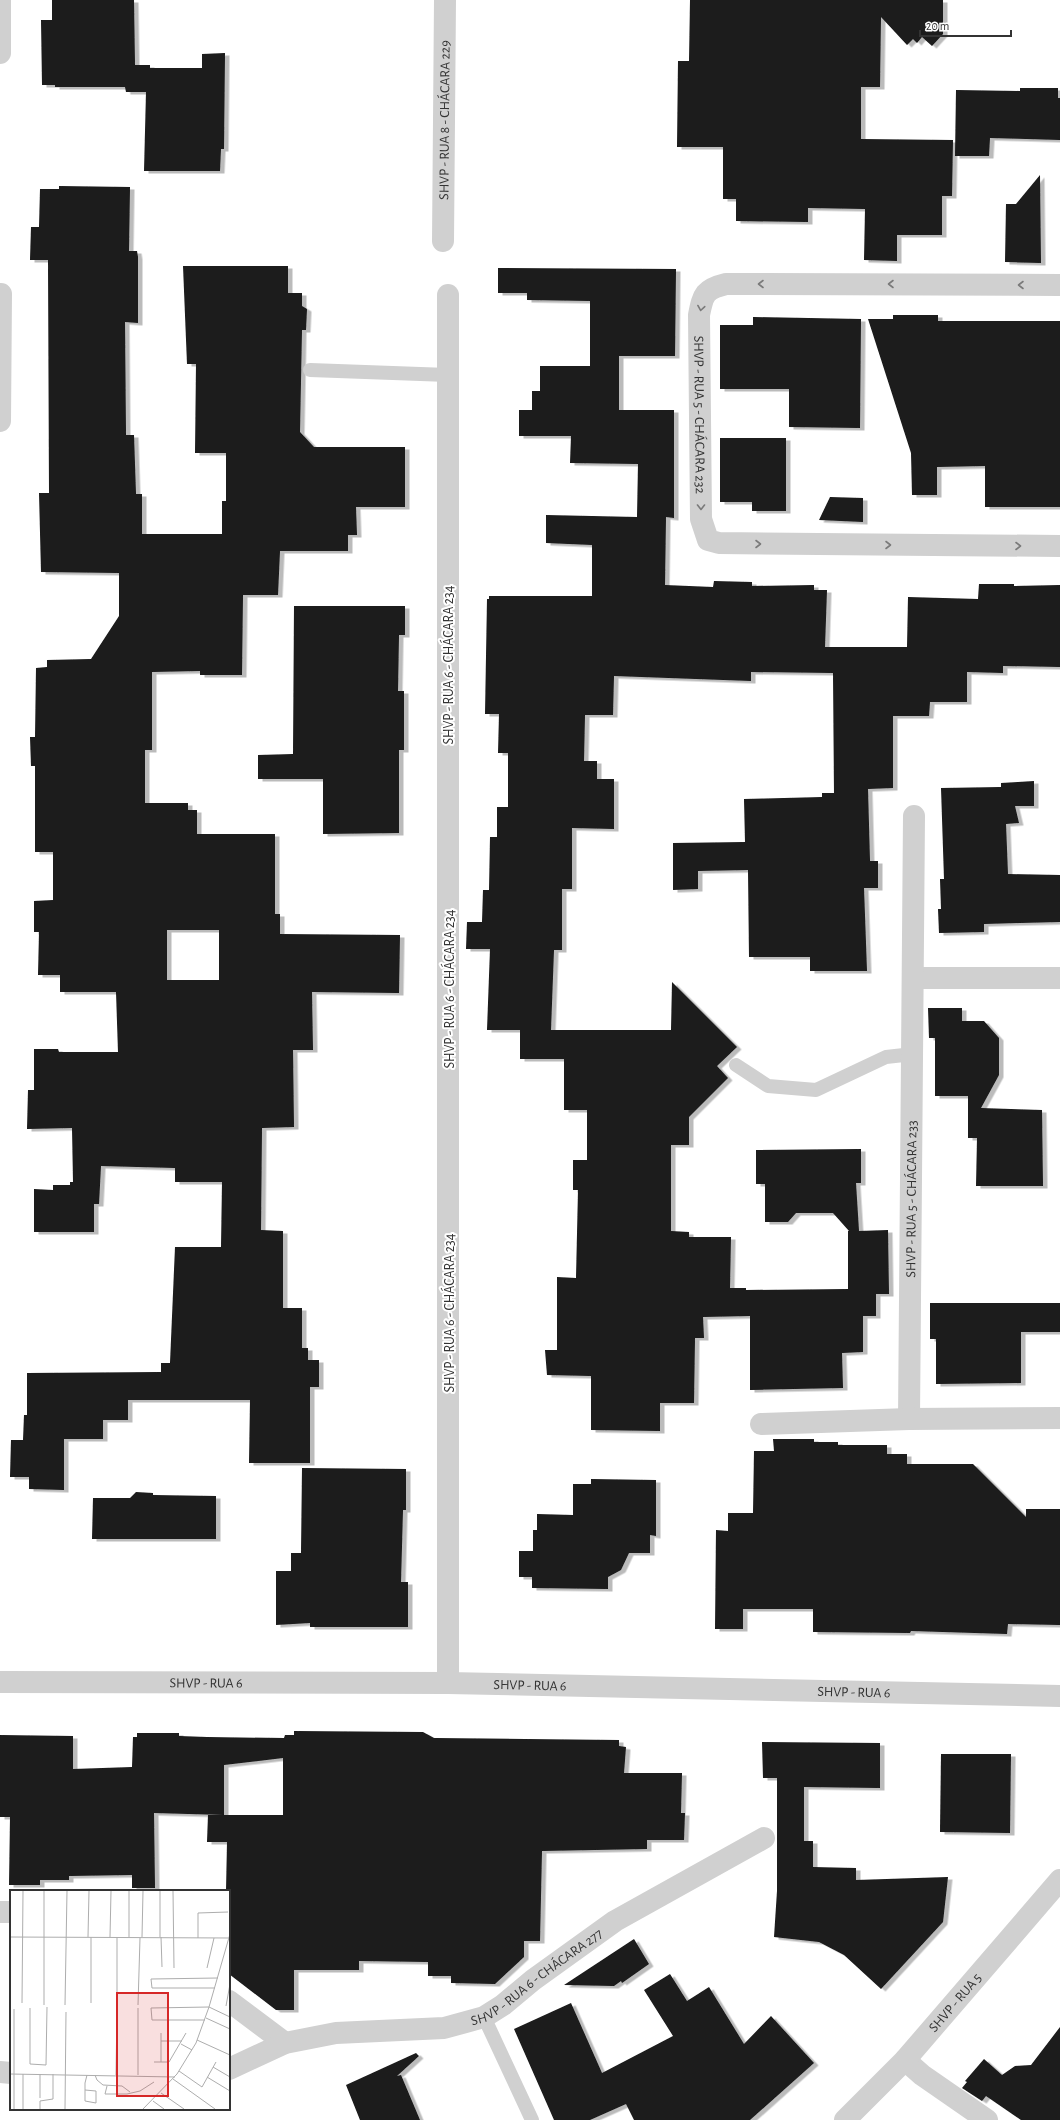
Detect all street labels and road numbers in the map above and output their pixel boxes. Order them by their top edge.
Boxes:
street label: SHVP - RUA 8 - CHÁCARA 229 [435,40,453,200]
street label: SHVP - RUA 5 - CHÁCARA 232 [691,336,709,494]
street label: SHVP - RUA 6 - CHÁCARA 234 [439,585,456,745]
street label: SHVP - RUA 6 - CHÁCARA 234 [440,909,457,1069]
street label: SHVP - RUA 5 - CHÁCARA 233 [902,1120,919,1278]
street label: SHVP - RUA 6 - CHÁCARA 234 [440,1233,457,1393]
street label: SHVP - RUA 6 [169,1676,243,1691]
street label: SHVP - RUA 6 [493,1678,567,1694]
street label: SHVP - RUA 6 [817,1685,891,1700]
street label: SHVP - RUA 6 - CHÁCARA 277 [469,1926,605,2028]
street label: SHVP - RUA 5 [927,1971,984,2035]

